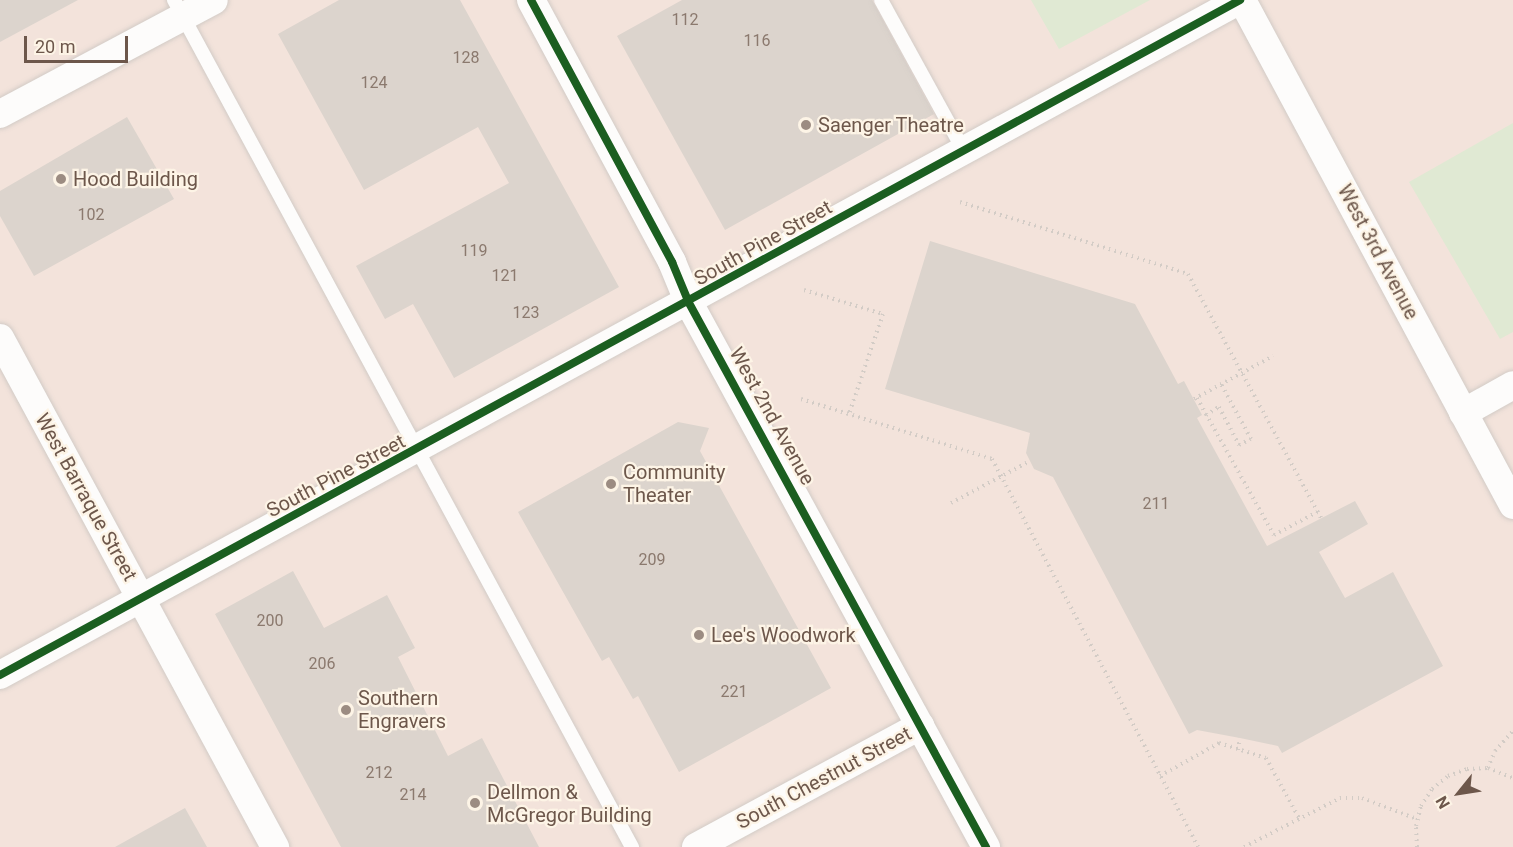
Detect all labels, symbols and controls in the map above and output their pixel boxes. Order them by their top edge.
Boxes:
house number: 112 [672,10,698,30]
scale bar [27,24,130,62]
house number: 116 [744,31,770,51]
text: 20 m [35,36,75,57]
house number: 128 [453,48,479,68]
house number: 124 [361,73,387,93]
place label: Saenger Theatre [818,113,964,137]
marker: Saenger Theatre [799,118,813,132]
place label: Hood Building [73,167,198,191]
marker: Hood Building [54,172,68,186]
street label: West 3rd Avenue [1332,180,1424,324]
street label: South Pine Street [690,195,836,291]
house number: 102 [78,205,104,225]
house number: 119 [461,241,487,261]
house number: 121 [492,266,518,286]
house number: 123 [513,303,539,323]
street label: West 2nd Avenue [724,343,820,489]
street label: West Barraque Street [30,409,142,585]
street label: South Pine Street [263,429,409,523]
place label: Community Theater [623,460,725,507]
marker: Community Theater [604,477,618,491]
house number: 211 [1143,494,1169,514]
house number: 209 [639,550,665,570]
house number: 200 [257,611,283,631]
place label: Lee's Woodwork [711,623,856,647]
marker: Lee's Woodwork [692,628,706,642]
house number: 206 [309,654,335,674]
house number: 221 [721,682,747,702]
place label: Southern Engravers [358,686,446,733]
marker: Southern Engravers [339,703,353,717]
street label: South Chestnut Street [732,722,916,834]
house number: 212 [366,763,392,783]
north arrow [1429,763,1489,823]
place label: Dellmon & McGregor Building [487,780,652,827]
house number: 214 [400,785,426,805]
text: N [1432,793,1454,812]
marker: Dellmon & McGregor Building [468,796,482,810]

